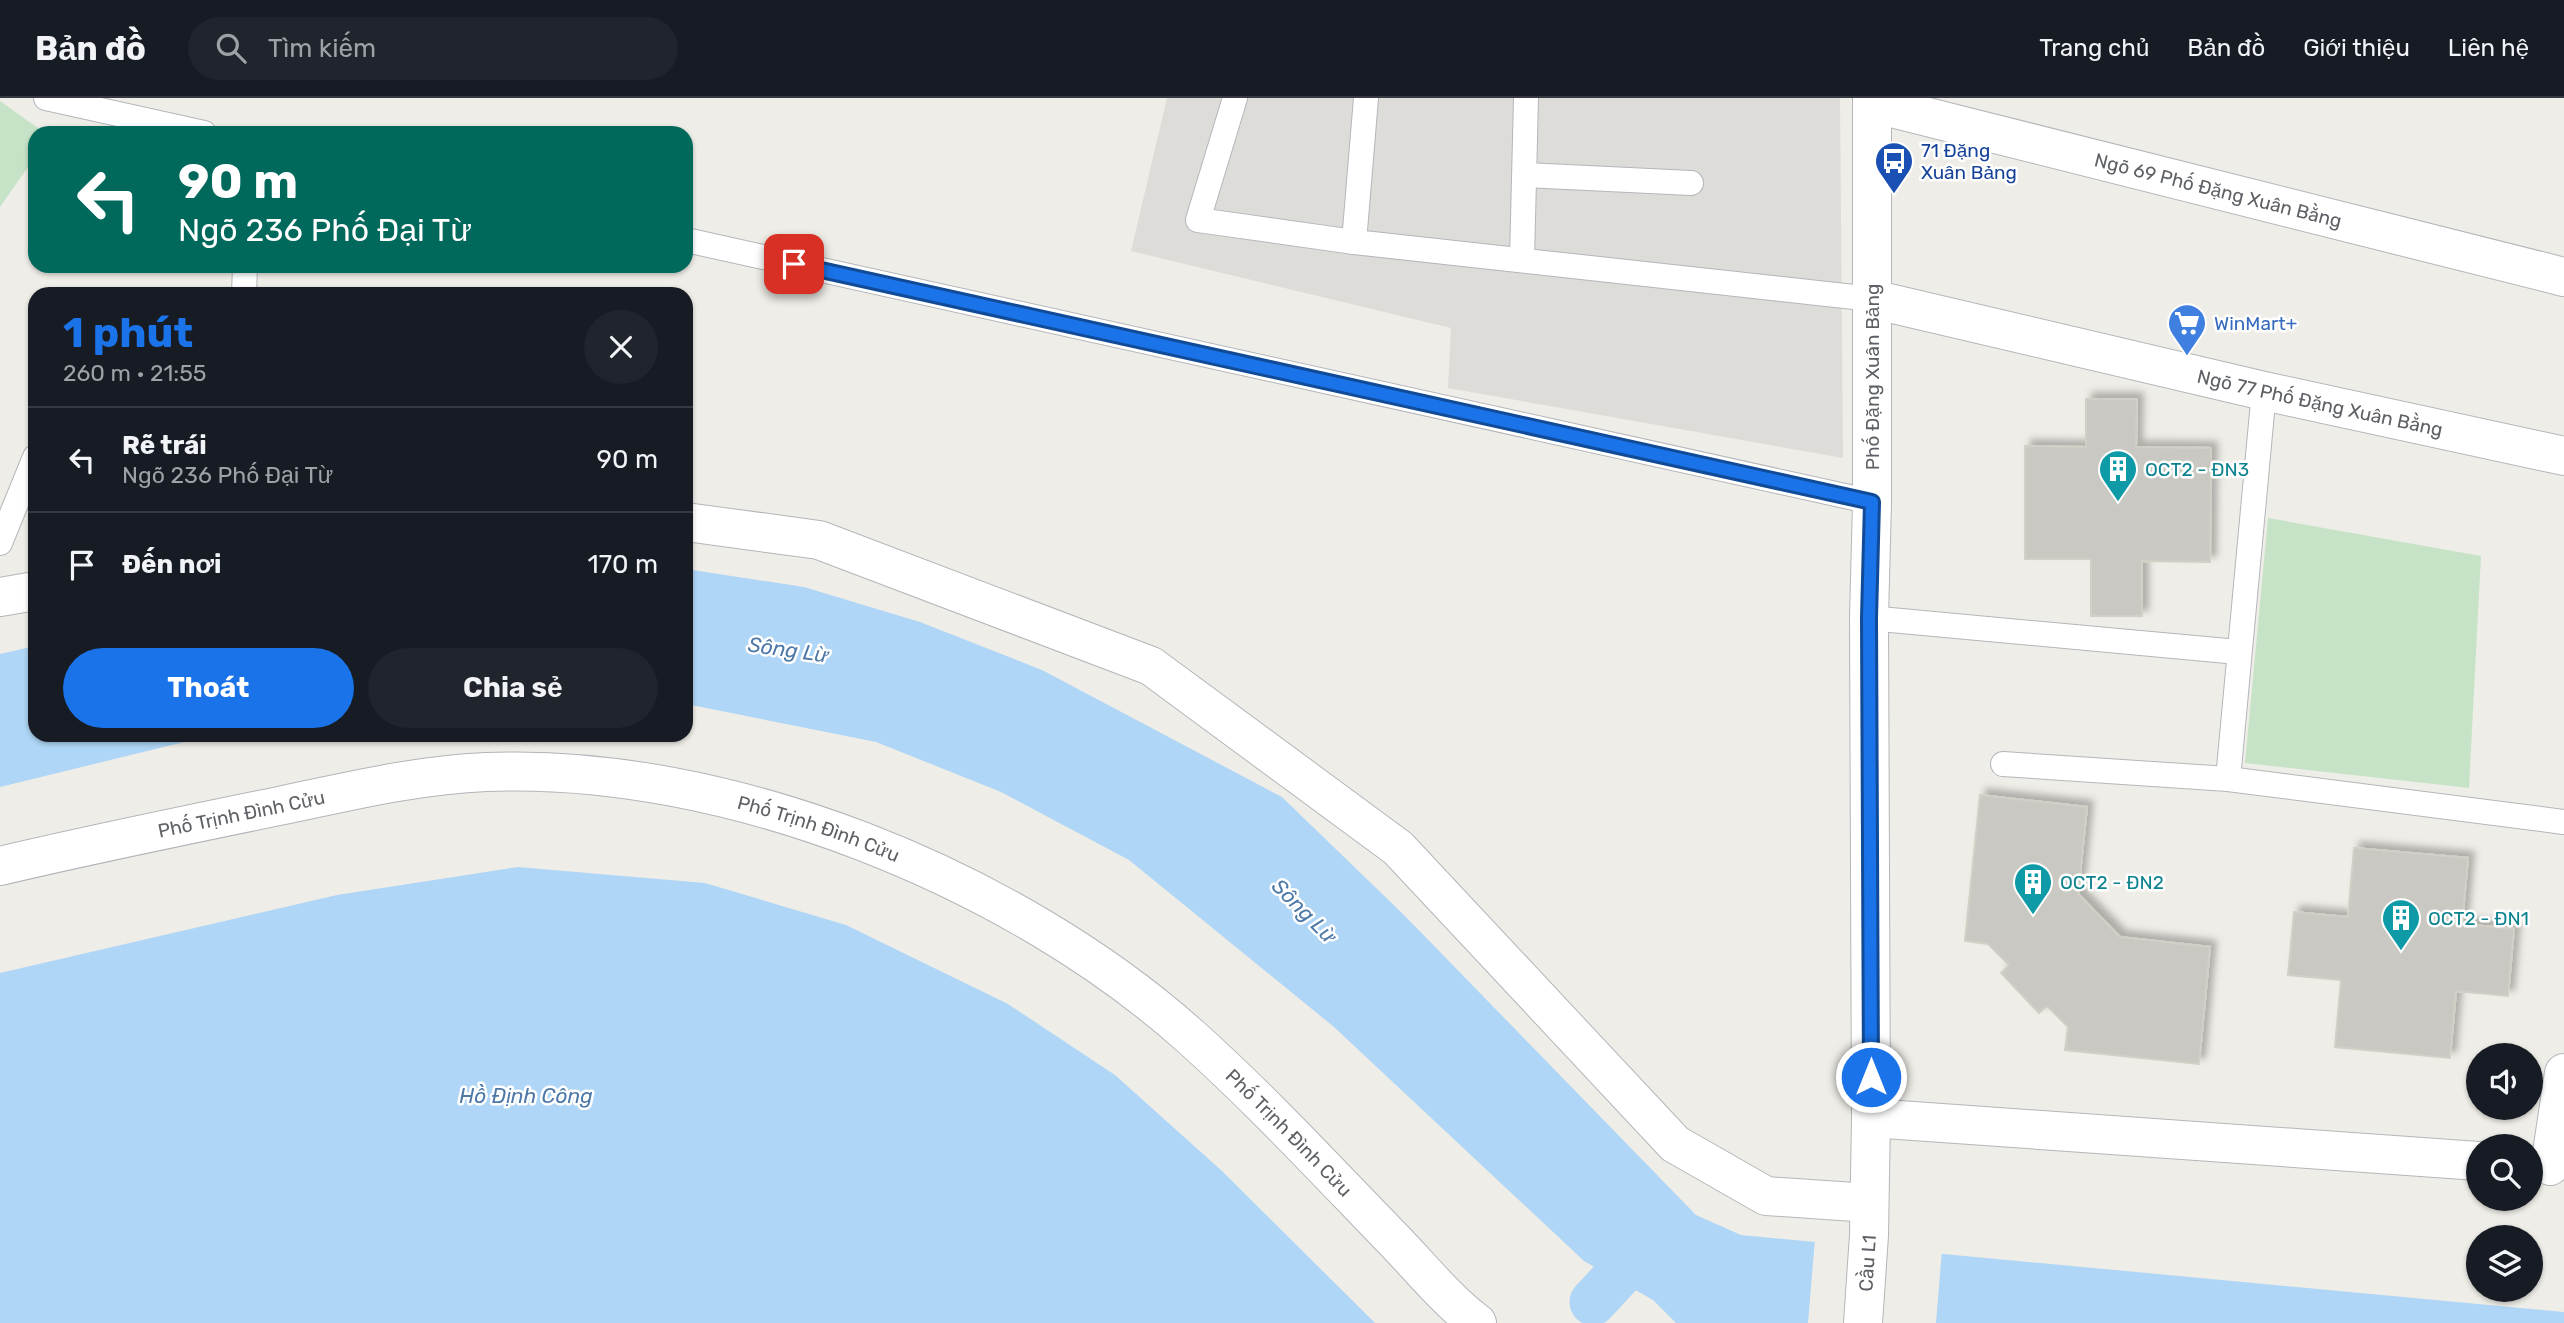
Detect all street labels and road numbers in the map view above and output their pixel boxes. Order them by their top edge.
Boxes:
street label: Ngõ 69 Phố Đặng Xuân Bằng [2092,148,2344,233]
street label: Phố Đặng Xuân Bảng [1861,284,1884,470]
street label: Ngõ 77 Phố Đặng Xuân Bằng [2195,365,2445,441]
street label: Phố Trịnh Đình Cửu [156,786,327,843]
street label: Phố Trịnh Đình Cửu [735,791,903,867]
street label: Phố Trịnh Đình Cửu [1221,1064,1357,1202]
street label: Cầu L1 [1854,1234,1881,1292]

